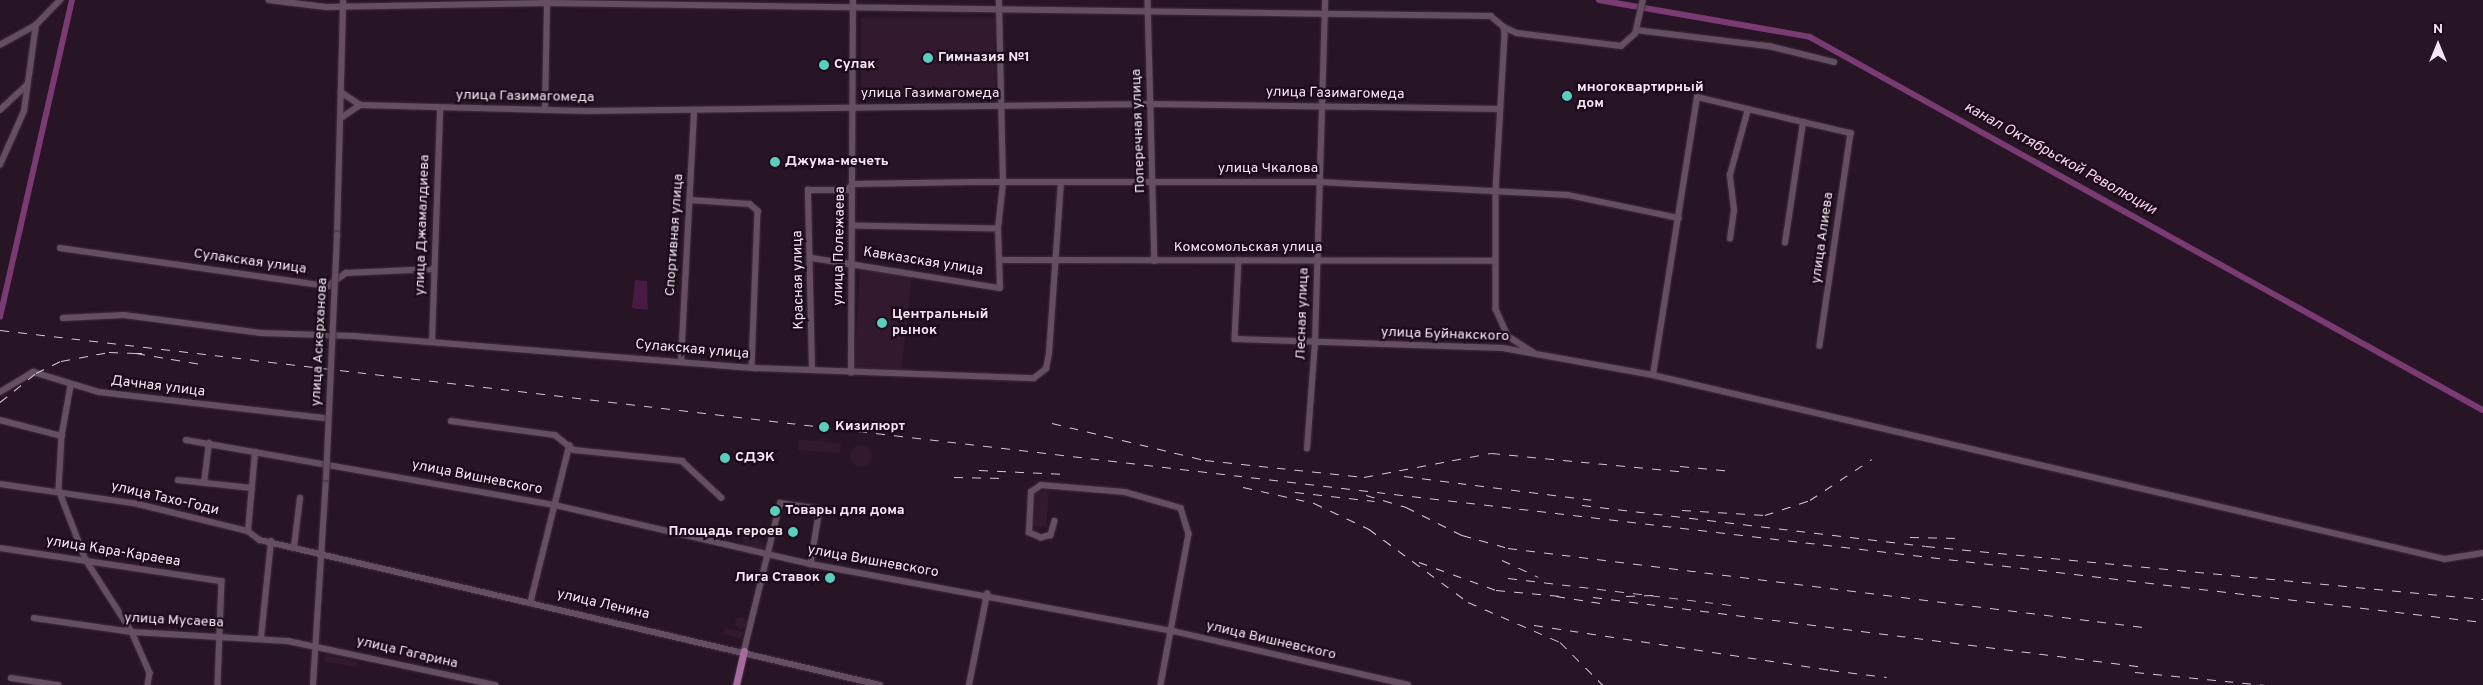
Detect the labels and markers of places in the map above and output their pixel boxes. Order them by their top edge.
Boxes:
place label: Гимназия №1 [938,50,1030,66]
marker: Гимназия №1 [922,52,934,64]
place label: Сулак [834,57,876,73]
marker: Сулак [818,59,830,71]
place label: многоквартирный дом [1577,80,1704,112]
marker: многоквартирный дом [1561,90,1573,102]
place label: Джума-мечеть [785,154,889,170]
marker: Джума-мечеть [769,156,781,168]
place label: Центральный рынок [892,307,989,340]
marker: Центральный рынок [876,317,888,329]
place label: Кизилюрт [835,419,905,435]
marker: Кизилюрт [817,420,831,434]
place label: СДЭК [735,450,775,466]
marker: СДЭК [719,452,731,464]
place label: Товары для дома [785,503,905,519]
marker: Товары для дома [769,505,781,517]
place label: Площадь героев [668,524,783,540]
marker: Площадь героев [787,526,799,538]
place label: Лига Ставок [735,570,820,586]
marker: Лига Ставок [824,572,836,584]

